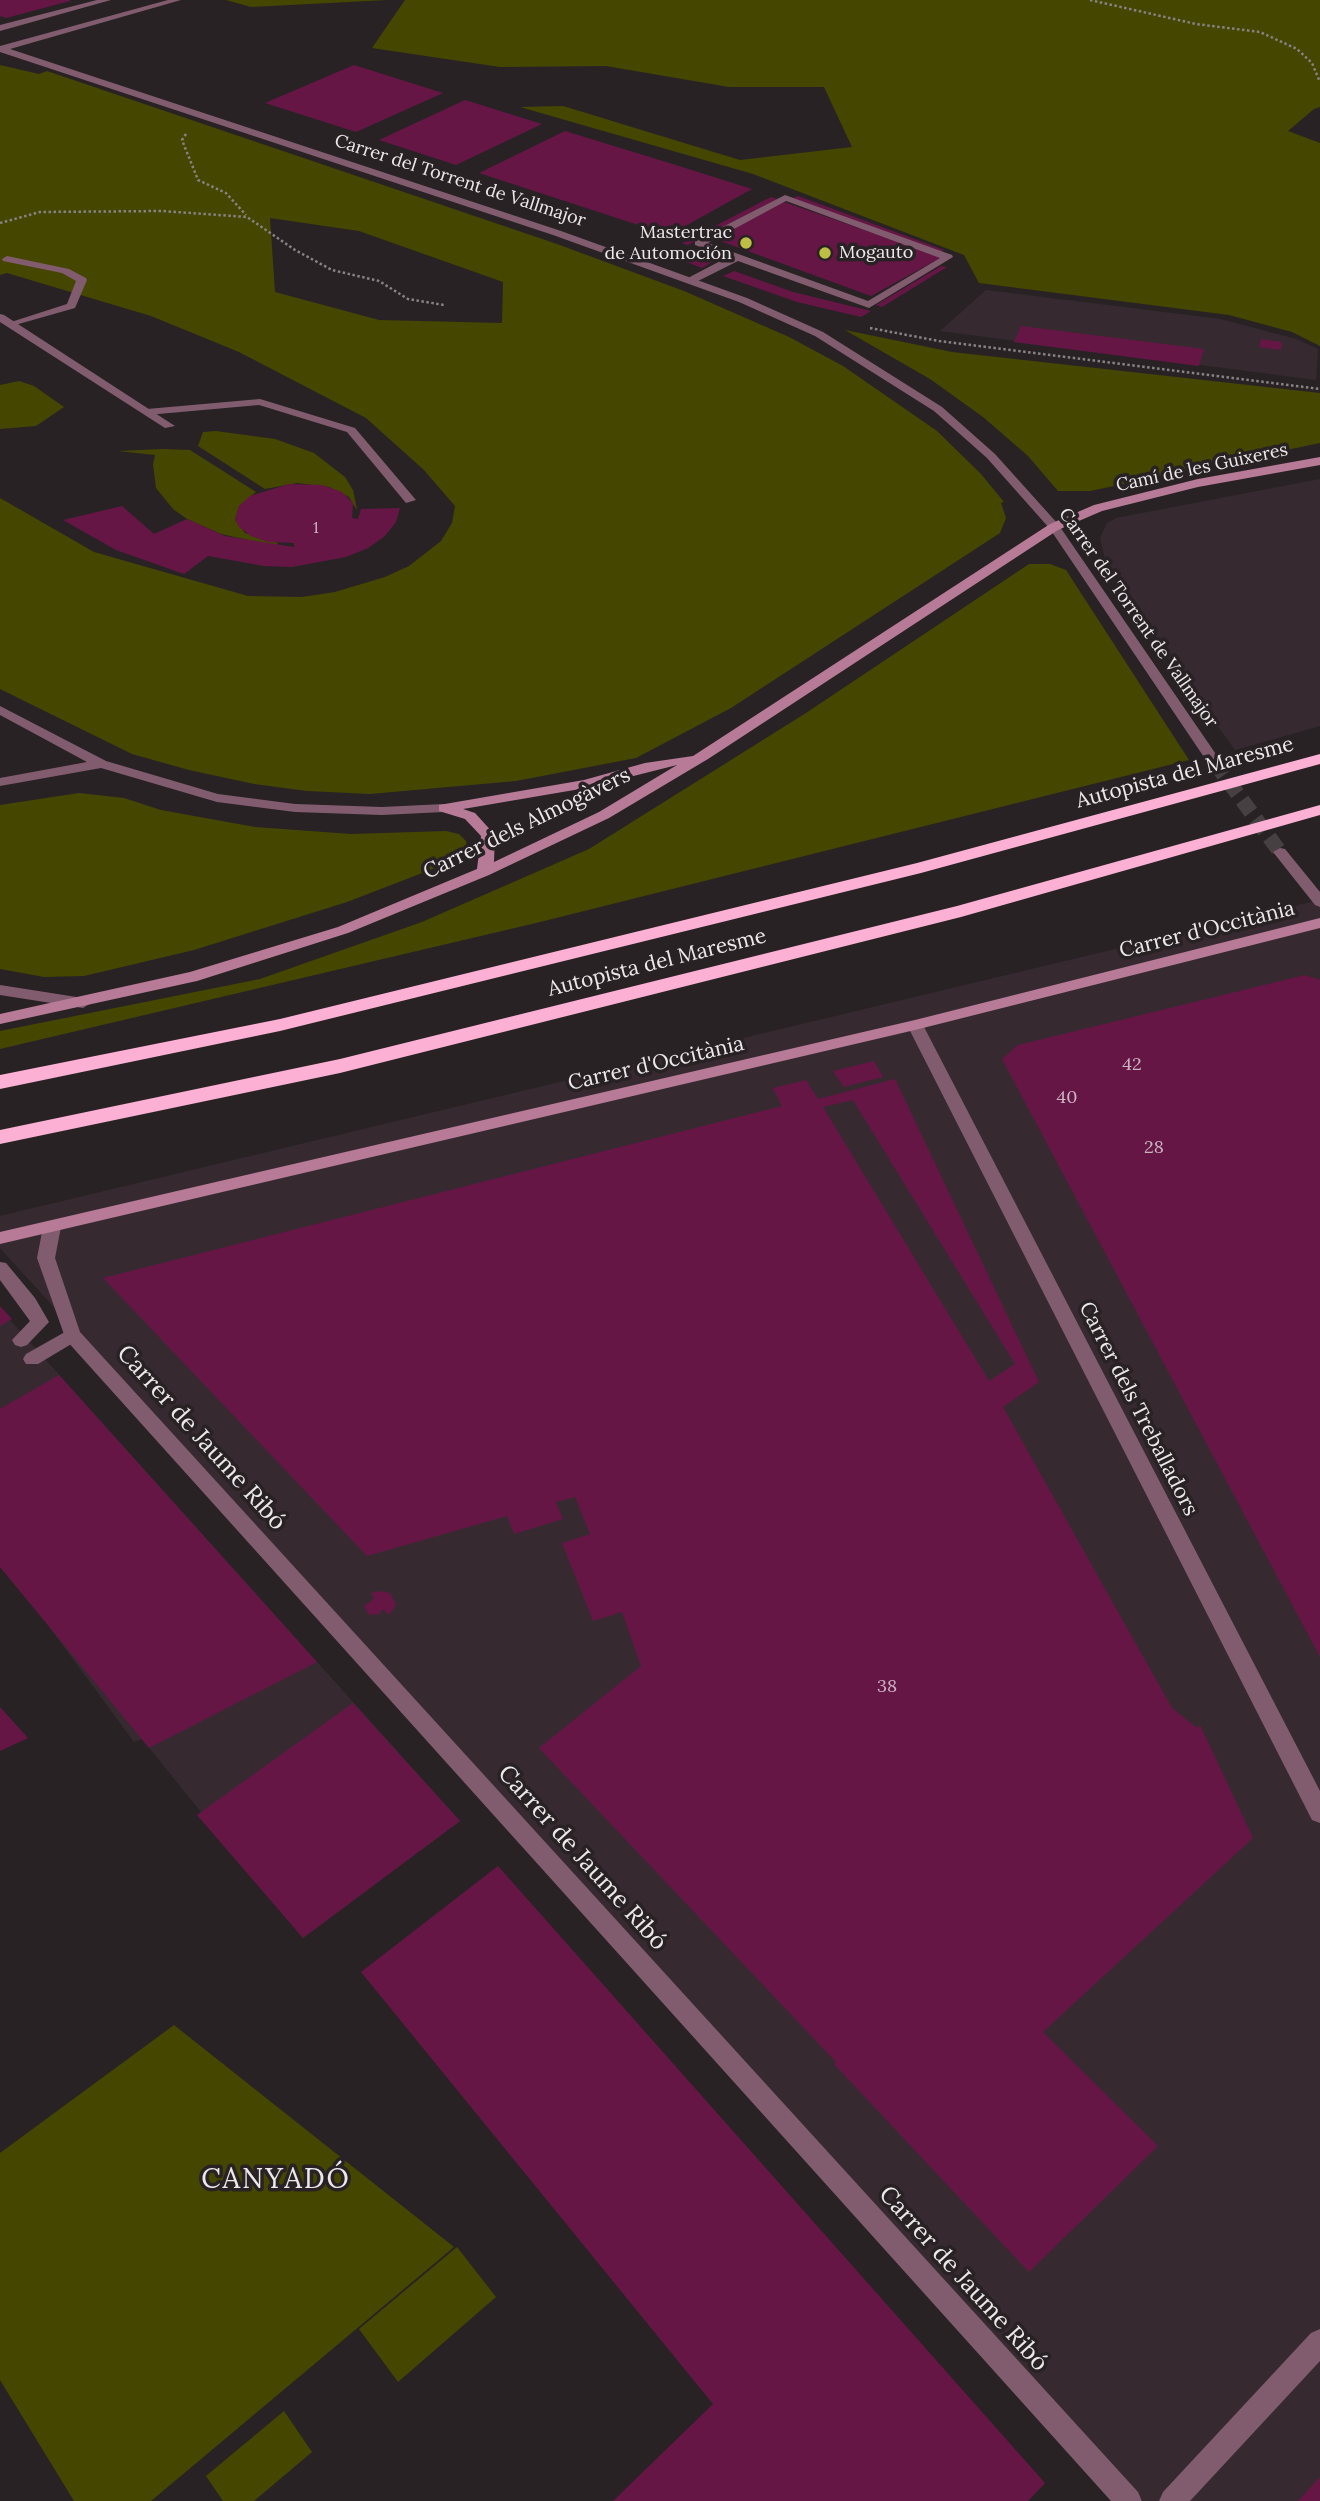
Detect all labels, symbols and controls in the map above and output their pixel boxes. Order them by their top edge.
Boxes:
street label: Carrer del Torrent de Vallmajor [332,130,588,232]
place label: Mastertrac de Automoción [605,222,732,264]
marker: Mastertrac de Automoción [738,235,754,251]
place label: Mogauto [839,242,913,264]
marker: Mogauto [817,245,833,261]
street label: Camí de les Guixeres [1114,439,1290,497]
street label: Carrer del Torrent de Vallmajor [1054,504,1222,732]
house number: 1 [313,518,319,538]
street label: Autopista del Maresme [1073,732,1297,814]
street label: Carrer dels Almogàvers [419,763,635,885]
street label: Carrer d'Occitània [1117,896,1297,964]
street label: Autopista del Maresme [545,924,769,1002]
street label: Carrer d'Occitània [565,1031,747,1097]
house number: 42 [1122,1054,1142,1076]
house number: 40 [1057,1087,1077,1109]
house number: 28 [1144,1137,1164,1159]
street label: Carrer dels Treballadors [1073,1298,1203,1520]
street label: Carrer de Jaume Ribó [110,1340,292,1536]
house number: 38 [877,1676,897,1698]
street label: Carrer de Jaume Ribó [491,1760,673,1956]
district label: CANYADÓ [202,2163,350,2197]
street label: Carrer de Jaume Ribó [872,2181,1054,2377]

